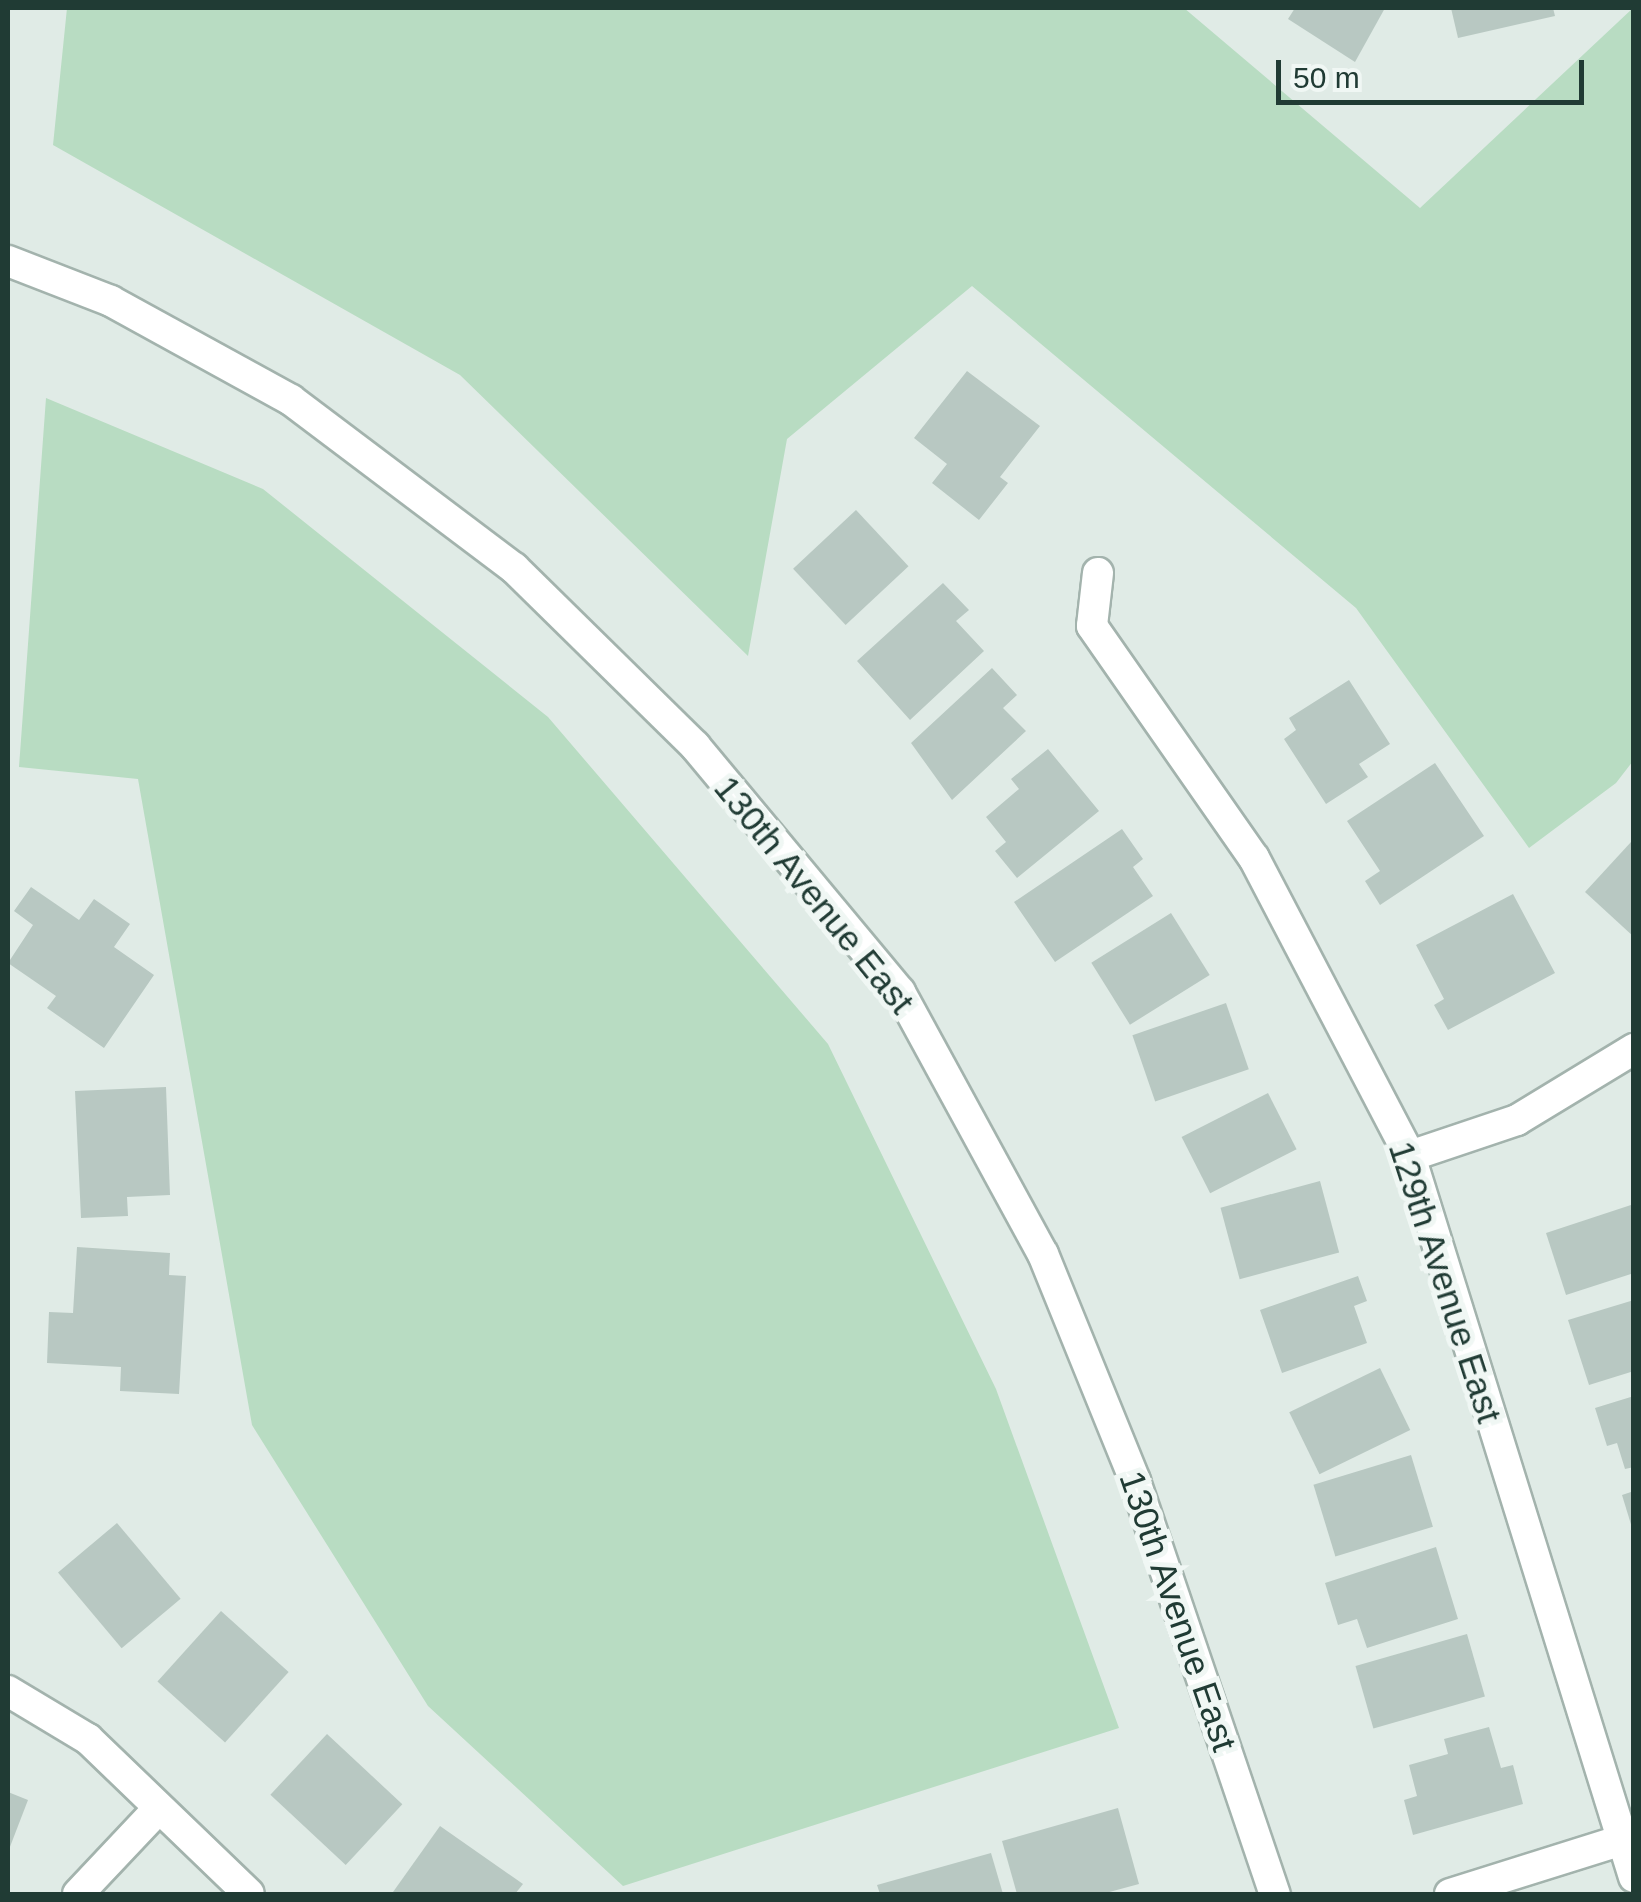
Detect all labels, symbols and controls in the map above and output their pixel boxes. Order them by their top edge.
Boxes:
scale bar [1281,40,1588,102]
text: 50 m [1293,61,1360,94]
street label: 130th Avenue East [705,767,923,1023]
street label: 129th Avenue East [1379,1135,1511,1429]
street label: 130th Avenue East [1110,1465,1246,1757]

